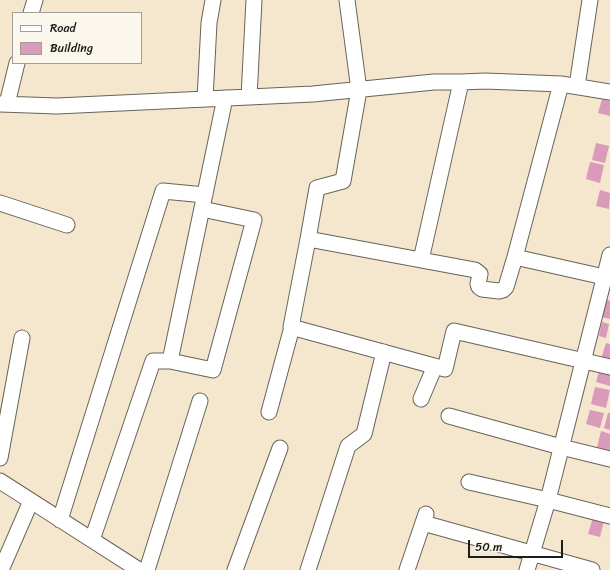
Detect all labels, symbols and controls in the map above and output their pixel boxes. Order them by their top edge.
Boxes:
legend [12,12,142,64]
text: Road [50,17,76,39]
text: Building [50,37,93,59]
scale bar [470,532,565,558]
text: 50 m [475,536,502,558]

